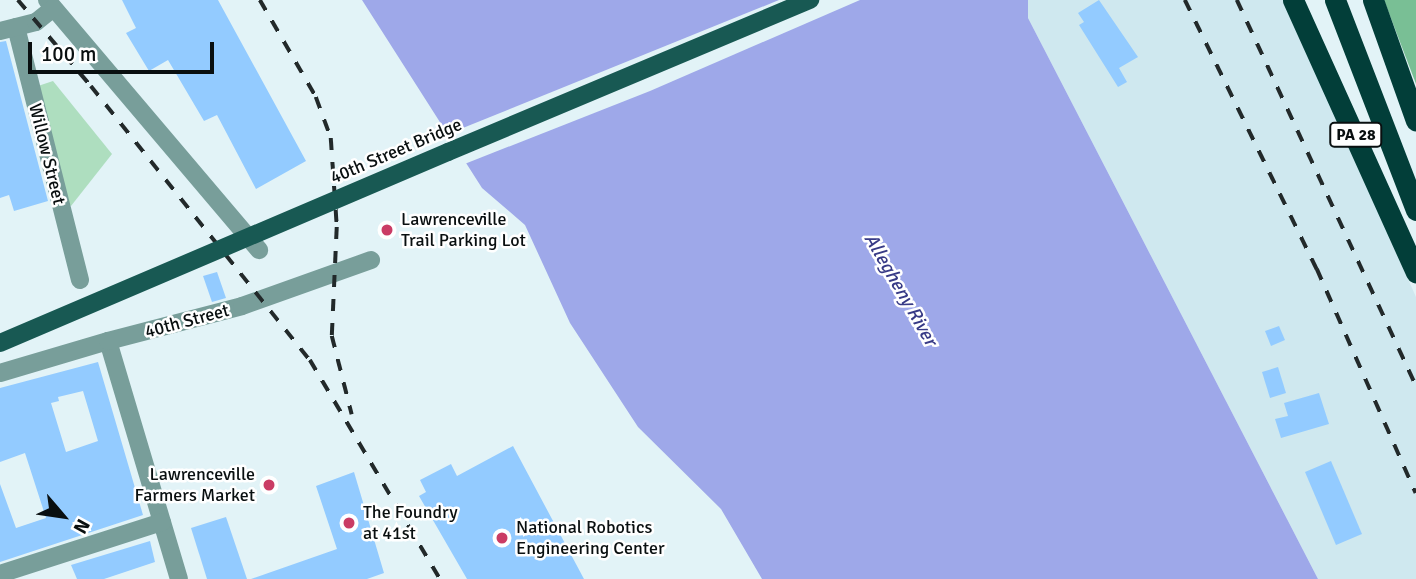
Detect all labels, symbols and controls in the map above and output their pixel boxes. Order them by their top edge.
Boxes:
scale bar [32,28,217,72]
text: 100 m [41,41,96,67]
street label: Willow Street [24,101,70,207]
street label: 40th Street Bridge [327,114,465,188]
road number: PA 28 [1328,122,1384,148]
place label: Lawrenceville Trail Parking Lot [401,209,526,252]
marker: Lawrenceville Trail Parking Lot [379,222,395,238]
water label: Allegheny River [859,230,941,350]
street label: 40th Street [142,299,232,343]
place label: Lawrenceville Farmers Market [134,464,255,506]
marker: Lawrenceville Farmers Market [261,477,277,493]
north arrow [28,481,98,551]
place label: The Foundry at 41st [363,502,458,544]
text: N [68,515,95,538]
marker: The Foundry at 41st [341,515,357,531]
place label: National Robotics Engineering Center [516,517,665,560]
marker: National Robotics Engineering Center [494,530,510,546]

